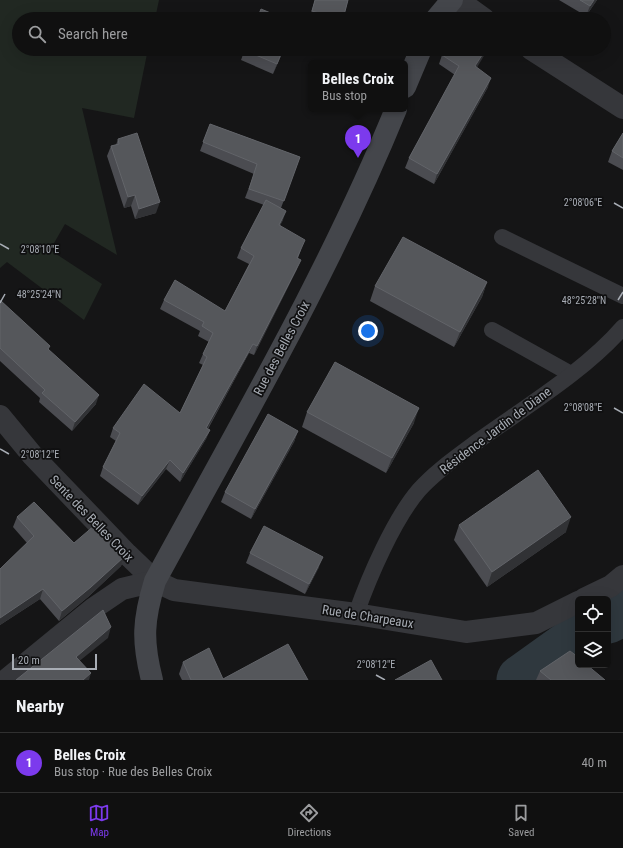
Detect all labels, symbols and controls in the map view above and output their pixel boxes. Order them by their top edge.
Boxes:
search box [12,12,611,56]
icon: search [26,23,48,45]
text: Search here [58,25,128,43]
popup [308,60,408,112]
text: Belles Croix [322,70,394,88]
text: Bus stop [322,88,367,103]
pin: 1 [345,125,371,158]
text: 2°08'06"E [564,197,602,208]
text: 2°08'10"E [21,244,59,255]
text: 48°25'24"N [17,289,61,300]
text: 48°25'28"N [562,295,606,306]
street label: Rue des Belles Croix [250,298,313,398]
your location [358,321,378,341]
street label: Résidence Jardin de Diane [437,384,554,477]
text: 2°08'08"E [564,402,602,413]
text: 2°08'12"E [21,449,59,460]
street label: Sente des Belles Croix [47,472,137,565]
map controls [575,596,611,668]
button: locate [575,596,611,632]
street label: Rue de Charpeaux [321,602,415,631]
button: layers [575,632,611,668]
scale bar [12,652,97,671]
text: 20 m [18,654,40,667]
text: 2°08'12"E [357,659,395,670]
text: Nearby [16,696,64,716]
text: Belles Croix [54,746,126,764]
text: 1 [26,755,32,770]
text: 40 m [581,755,607,770]
text: Bus stop · Rue des Belles Croix [54,764,212,779]
tab: Map [88,802,110,839]
tab: Directions [287,802,331,839]
tab: Saved [508,802,535,839]

